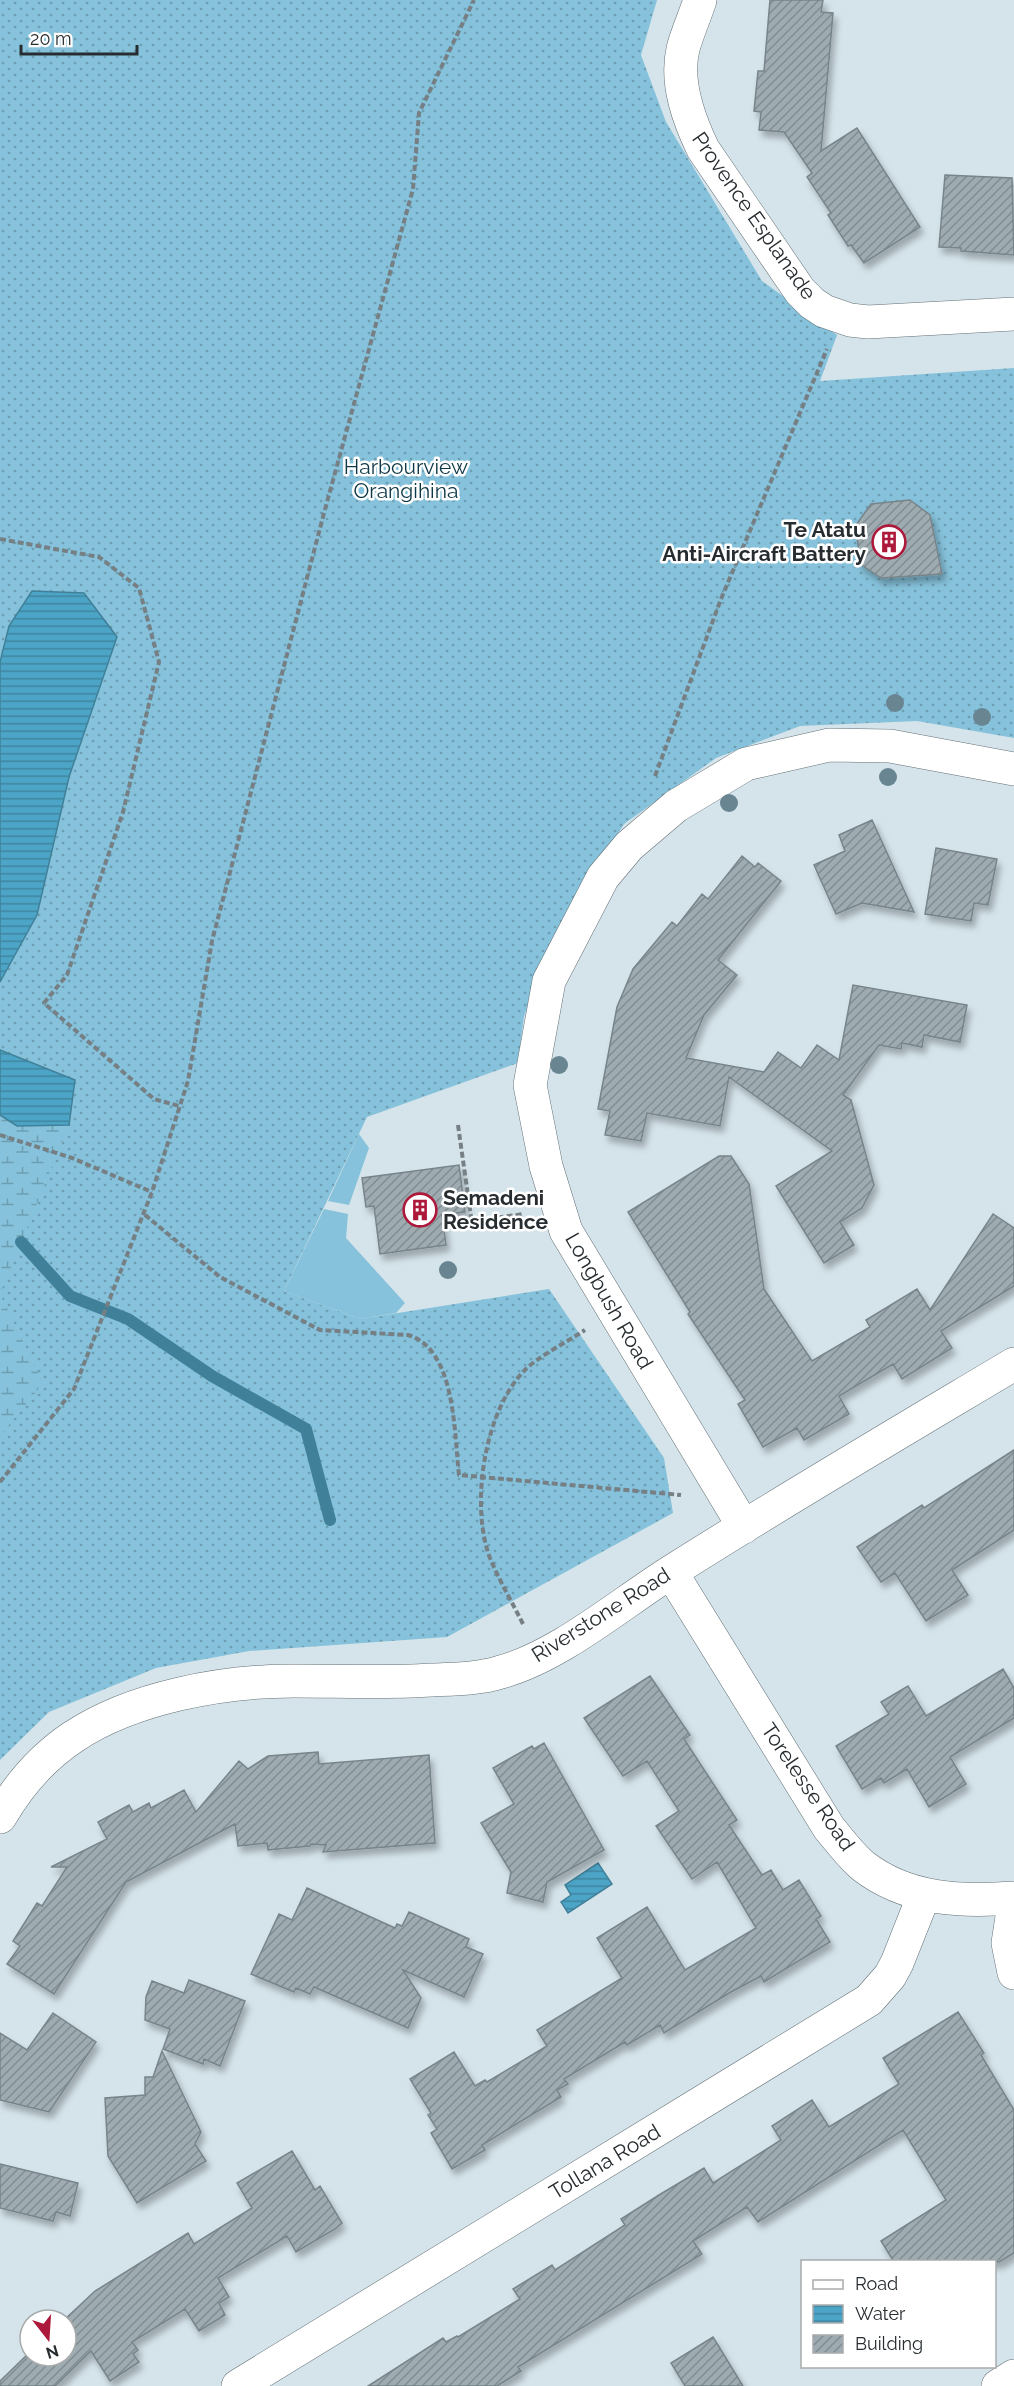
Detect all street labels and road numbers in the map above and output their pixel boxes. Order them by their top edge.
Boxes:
street label: Provence Esplanade [687,127,822,304]
street label: Longbush Road [560,1228,659,1373]
street label: Riverstone Road [527,1562,675,1667]
street label: Torelesse Road [756,1718,860,1855]
street label: Tollana Road [545,2119,665,2205]

